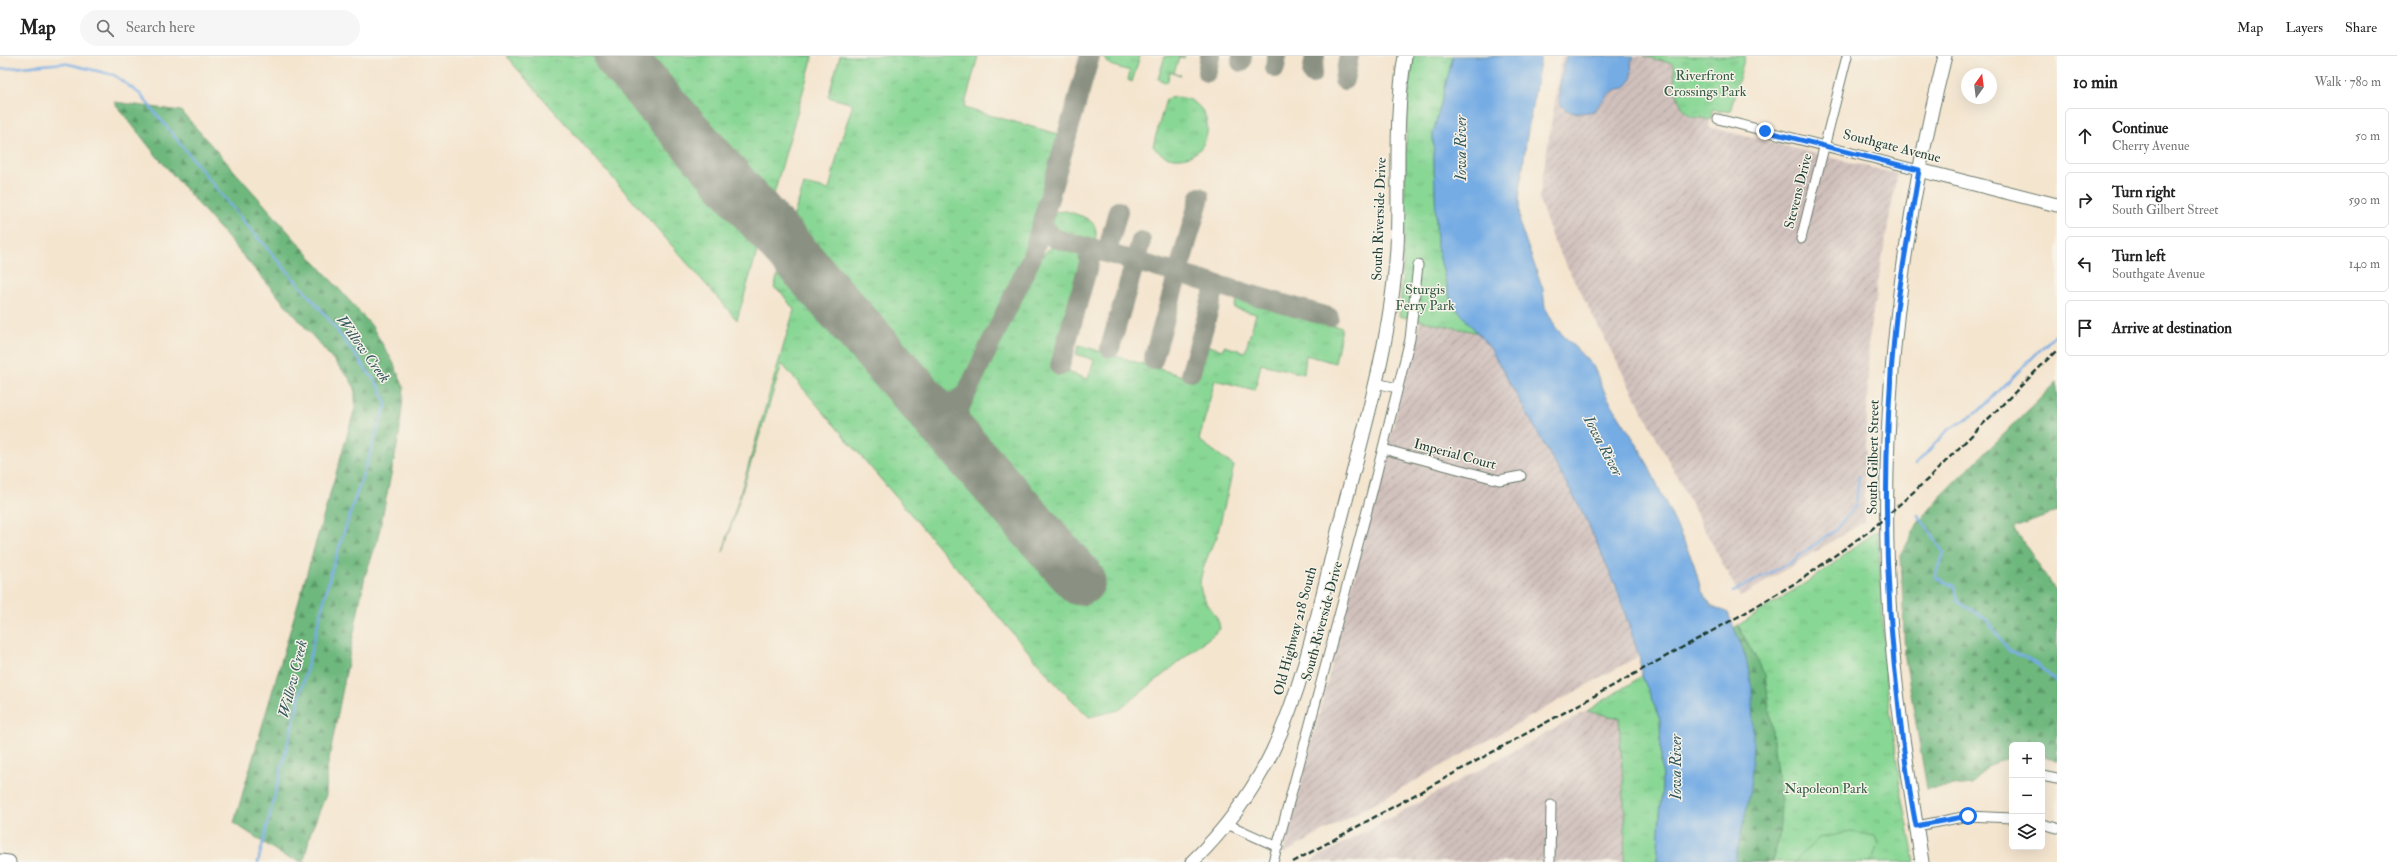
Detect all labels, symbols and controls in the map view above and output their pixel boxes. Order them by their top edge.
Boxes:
search box [80,10,360,46]
text: Map [20,16,56,40]
icon: search [94,17,116,39]
text: Search here [126,18,195,37]
text: Map [2237,19,2263,36]
text: Layers [2285,19,2323,36]
text: Share [2345,19,2377,36]
park label: Riverfront Crossings Park [1664,67,1747,100]
north arrow [1961,68,1997,104]
text: 10 min [2073,72,2118,93]
text: Walk · 780 m [2314,74,2381,90]
water label: Iowa River [1452,114,1471,182]
text: Continue [2112,119,2168,138]
route end [1756,122,1774,140]
icon: ahead [2074,125,2096,147]
street label: Southgate Avenue [1841,126,1943,166]
text: 50 m [2355,128,2380,144]
text: Cherry Avenue [2112,138,2190,154]
street label: Stevens Drive [1780,151,1816,230]
street label: South Riverside Drive [1368,157,1390,281]
text: Turn right [2112,183,2175,202]
icon: right [2074,189,2096,211]
text: 590 m [2348,192,2380,208]
text: South Gilbert Street [2112,202,2219,218]
text: Turn left [2112,247,2166,266]
icon: left [2074,253,2096,275]
text: 140 m [2349,256,2380,272]
text: Southgate Avenue [2112,266,2205,282]
park label: Sturgis Ferry Park [1395,281,1455,315]
water label: Willow Creek [332,311,394,387]
icon: arrive [2074,317,2096,339]
text: Arrive at destination [2112,319,2232,338]
street label: South Gilbert Street [1864,399,1883,515]
water label: Iowa River [1579,412,1627,481]
street label: Imperial Court [1412,435,1499,474]
street label: South Riverside Drive [1298,559,1346,683]
street label: Old Highway 218 South [1270,564,1321,697]
water label: Willow Creek [274,638,312,720]
water label: Iowa River [1667,733,1686,801]
map controls [2009,742,2045,850]
button: + [2009,742,2045,778]
button: − [2009,778,2045,814]
park label: Napoleon Park [1784,780,1868,798]
route start [1959,807,1977,825]
button: layers [2009,814,2045,850]

